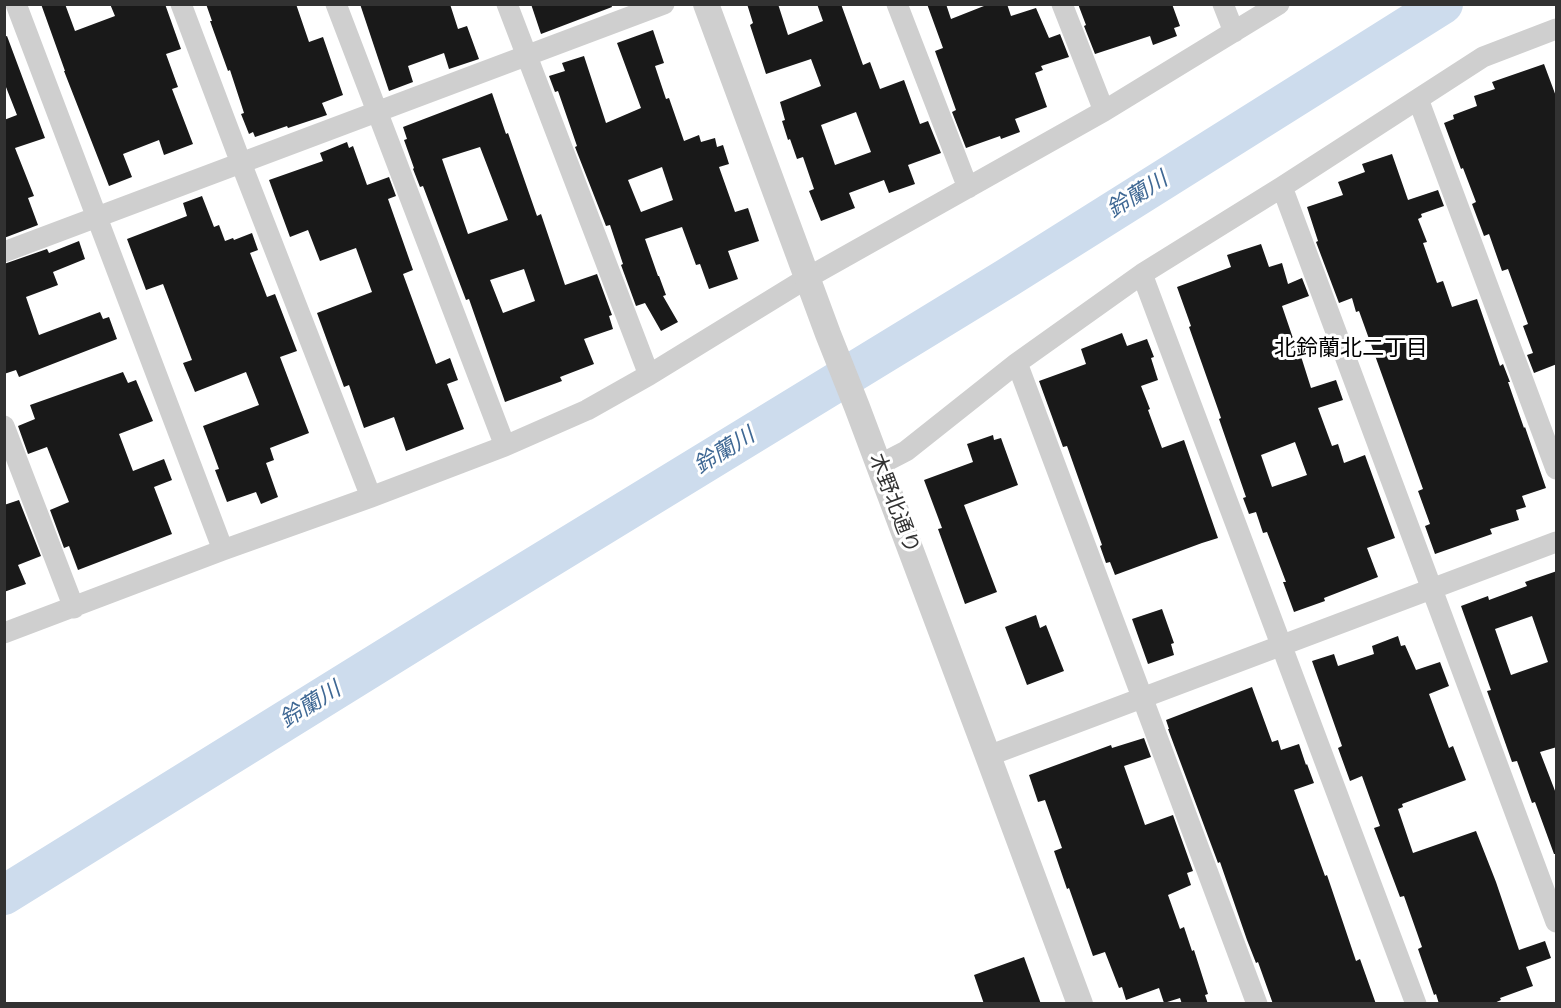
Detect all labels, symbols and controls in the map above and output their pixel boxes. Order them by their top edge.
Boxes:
water label: 鈴蘭川 [1103,167,1173,225]
district label: 北鈴蘭北二丁目 [1274,337,1428,363]
water label: 鈴蘭川 [690,423,760,481]
street label: 木野北通り [862,450,924,558]
water label: 鈴蘭川 [276,677,346,735]

